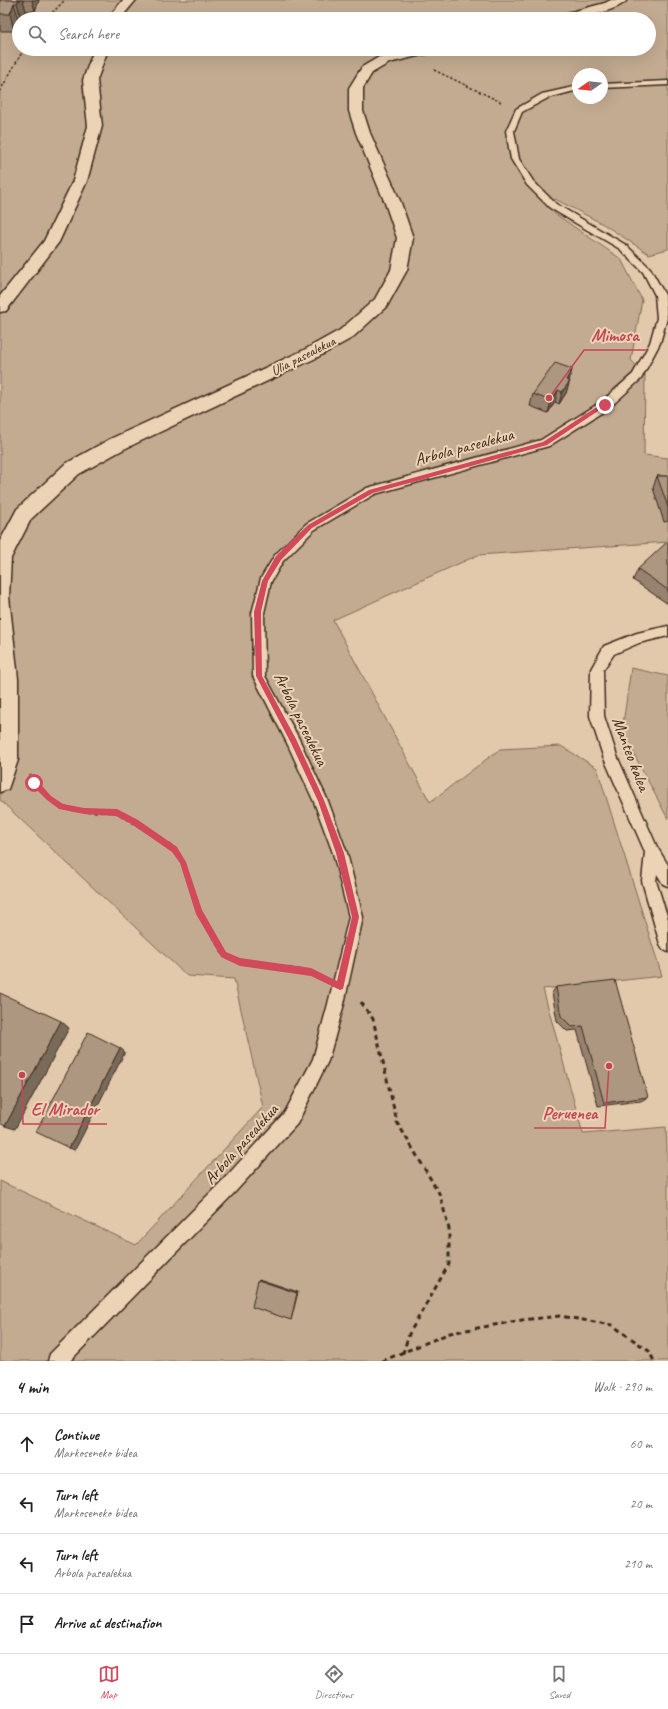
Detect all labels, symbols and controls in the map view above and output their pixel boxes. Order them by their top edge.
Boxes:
search box [12,12,656,56]
icon: search [26,23,48,45]
text: Search here [58,25,119,44]
north arrow [572,68,608,104]
callout: Mimosa [584,320,647,350]
text: Mimosa [591,324,640,346]
street label: Ulia pasealekua [268,332,339,379]
route end [596,396,614,414]
street label: Arbola pasealekua [412,423,517,470]
street label: Arbola pasealekua [269,669,333,770]
street label: Manteo kalea [607,714,655,796]
route start [25,774,43,792]
callout: El Mirador [23,1094,107,1124]
text: El Mirador [31,1098,102,1120]
callout: Peruenea [534,1098,605,1128]
street label: Arbola pasealekua [199,1099,283,1189]
text: Peruenea [543,1102,599,1124]
text: 4 min [16,1377,49,1398]
text: Walk · 290 m [593,1379,652,1395]
text: Continue [54,1426,99,1445]
icon: ahead [16,1433,38,1455]
text: 60 m [630,1436,652,1452]
text: Markoseneko bidea [54,1445,137,1461]
text: Turn left [54,1486,97,1505]
icon: left [16,1493,38,1515]
text: 20 m [630,1496,652,1512]
text: Markoseneko bidea [54,1505,137,1521]
text: Turn left [54,1546,97,1565]
icon: left [16,1553,38,1575]
text: 210 m [624,1556,652,1572]
text: Arbola pasealekua [54,1565,131,1581]
icon: arrive [16,1613,38,1635]
text: Arrive at destination [54,1614,161,1633]
tab: Map [98,1663,120,1701]
tab: Directions [315,1663,353,1701]
tab: Saved [548,1663,570,1701]

